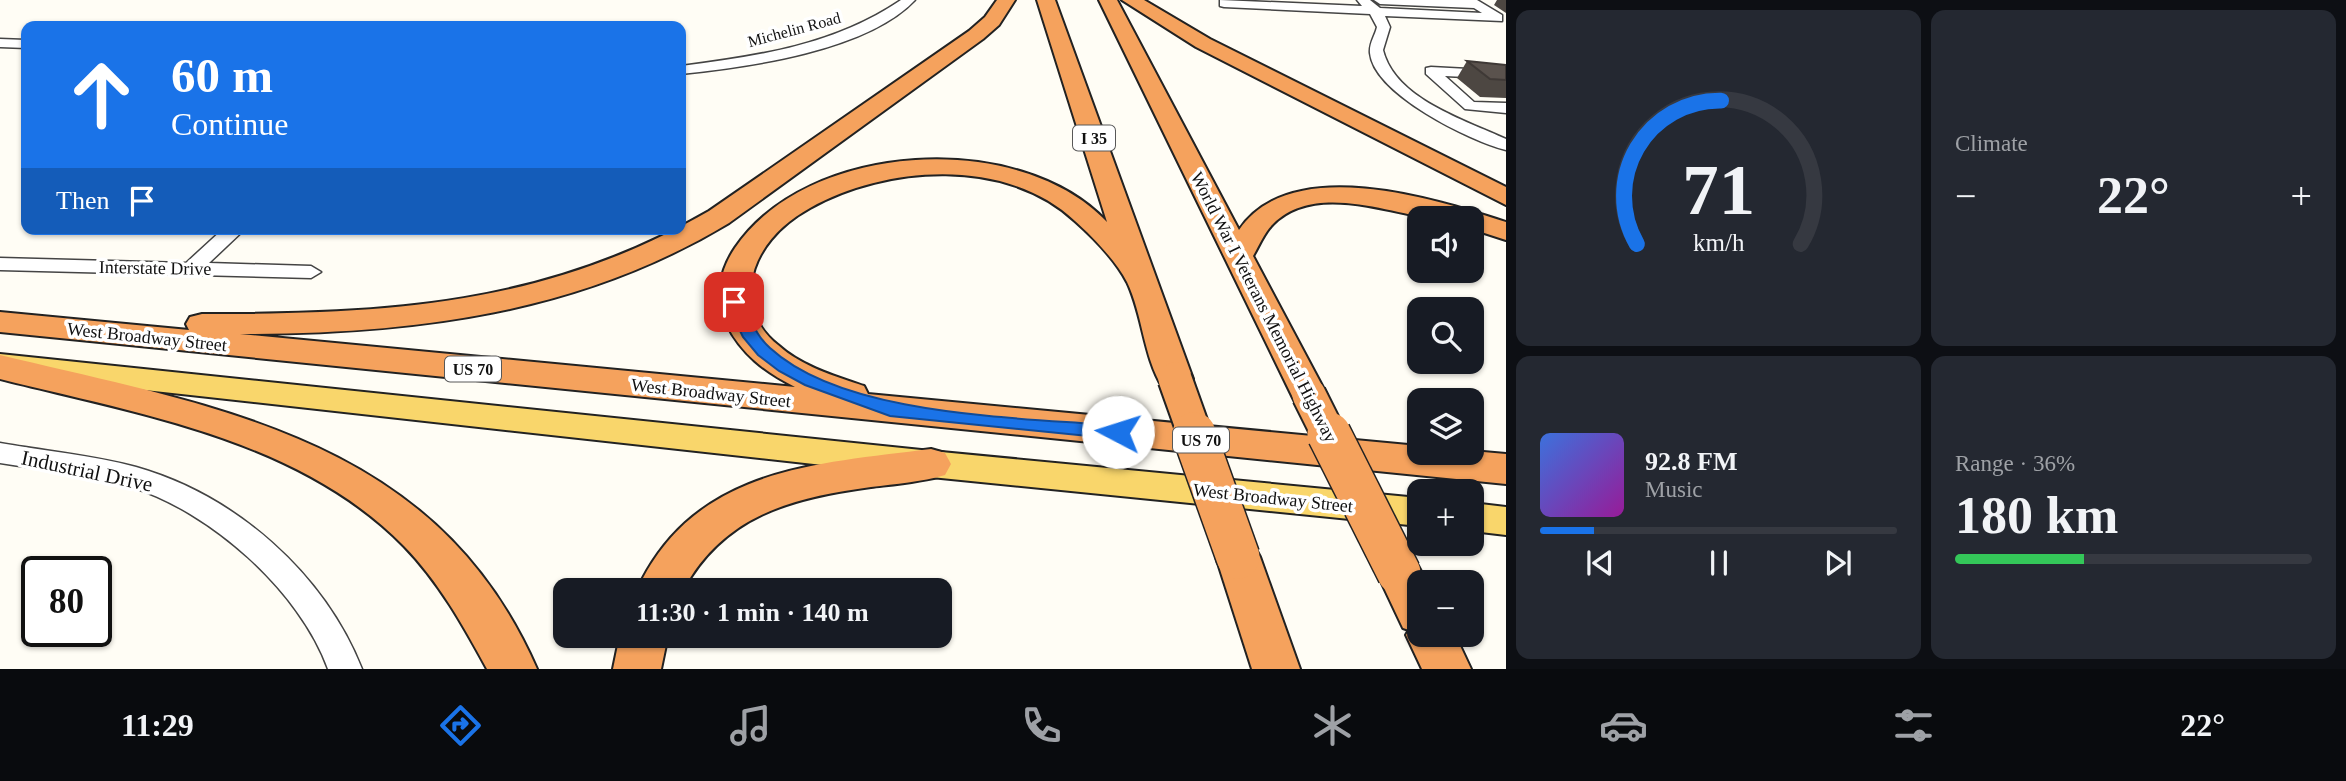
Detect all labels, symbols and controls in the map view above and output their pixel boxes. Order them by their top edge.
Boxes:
street label: Michelin Road [746,9,842,50]
text: 60 m [171,48,273,103]
icon: ahead [56,49,147,140]
text: Continue [171,106,288,142]
road number: I 35 [1073,126,1115,150]
text: Climate [1955,131,2028,156]
text: 71 [1682,149,1755,230]
text: 22° [2097,167,2170,224]
street label: World War I Veterans Memorial Highway [1187,168,1341,446]
text: − [1955,175,1976,217]
text: + [2291,175,2312,217]
icon: arrive [123,182,161,220]
text: Then [56,186,109,215]
map controls [1407,206,1484,647]
button: sound [1407,206,1484,283]
text: km/h [1693,229,1745,256]
street label: Interstate Drive [99,257,211,279]
pin [704,272,764,332]
icon: arrive [715,283,753,321]
button: search [1407,297,1484,374]
street label: West Broadway Street [66,319,228,355]
road number: US 70 [445,356,501,382]
street label: West Broadway Street [630,375,792,411]
button: layers [1407,388,1484,465]
position arrow [1081,395,1155,469]
road number: US 70 [1173,428,1229,452]
street label: Industrial Drive [19,445,155,497]
text: 92.8 FM [1645,447,1737,476]
text: Range · 36% [1955,451,2075,476]
text: Music [1645,477,1703,502]
button: + [1407,479,1484,556]
street label: West Broadway Street [1192,480,1354,516]
text: 180 km [1955,487,2118,544]
icon: previous [1581,544,1619,582]
icon: pause [1700,544,1738,582]
icon: next [1819,544,1857,582]
speed limit sign: 80 [21,556,112,647]
button: − [1407,570,1484,647]
text: 11:30 · 1 min · 140 m [636,598,869,627]
icon: directions [436,701,485,750]
icon: music [726,701,775,750]
icon: phone [1017,701,1066,750]
icon: climate [1308,701,1357,750]
icon: car [1599,701,1648,750]
icon: filters [1889,701,1938,750]
text: 11:29 [121,707,194,743]
text: 22° [2180,707,2225,743]

